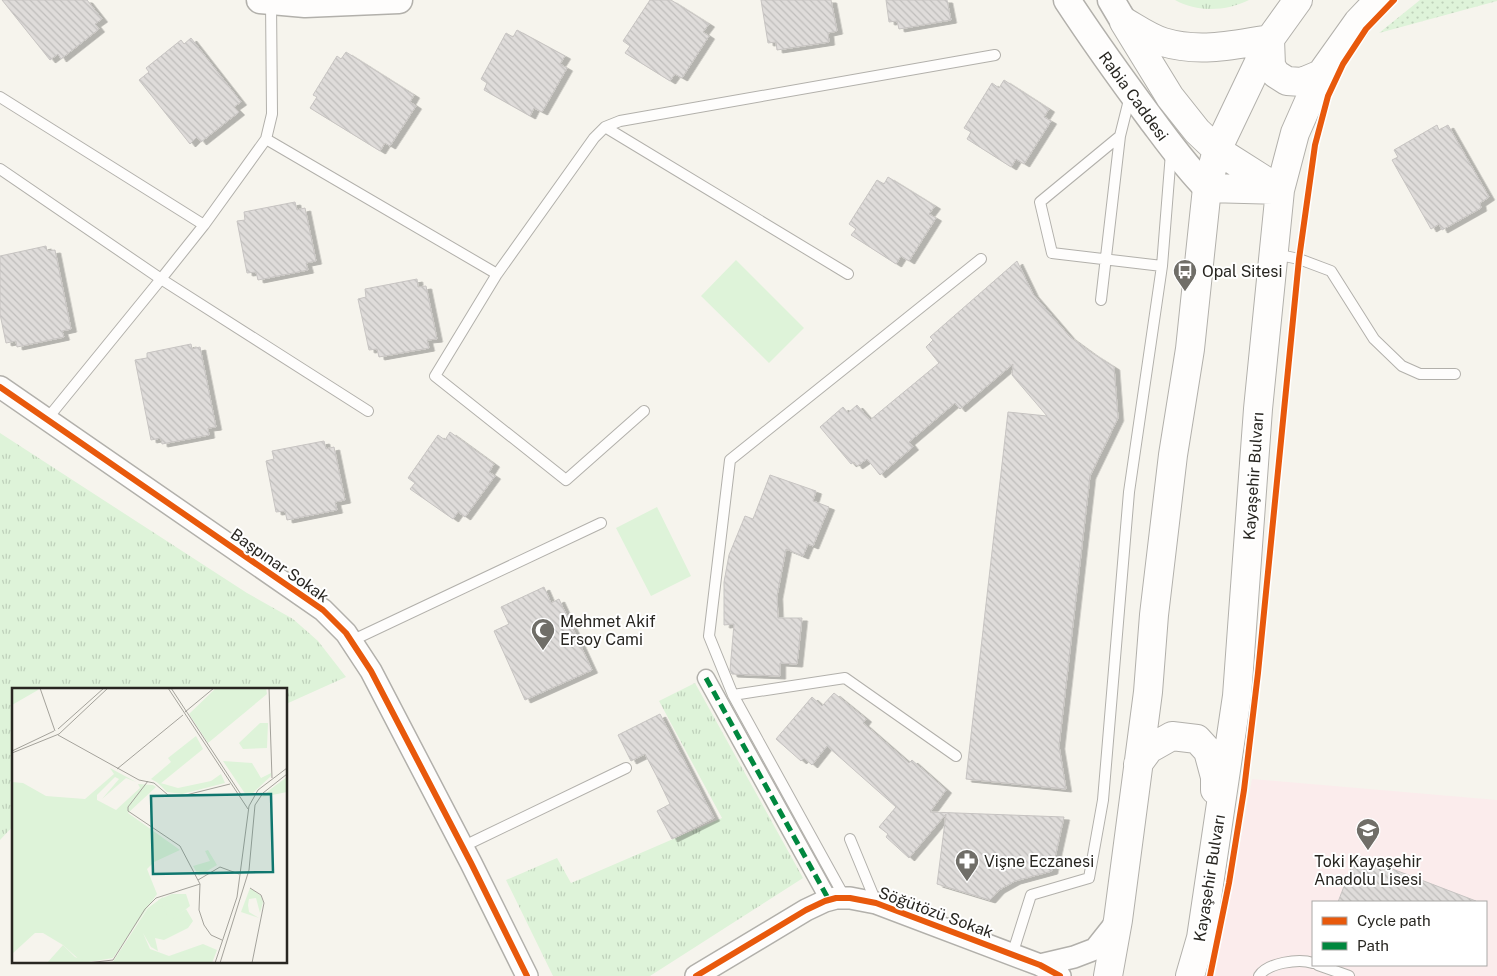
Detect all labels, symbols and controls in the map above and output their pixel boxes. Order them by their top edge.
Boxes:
street label: Rabia Caddesi [1095,48,1172,145]
bus stop icon: Opal Sitesi [1172,258,1198,292]
place label: Opal Sitesi [1202,262,1282,281]
street label: Kayaşehir Bulvarı [1240,411,1267,541]
street label: Başpınar Sokak [227,524,333,606]
place label: Mehmet Akif Ersoy Cami [560,612,656,649]
mosque icon: Mehmet Akif Ersoy Cami [530,617,556,651]
inset map [12,688,288,964]
street label: Kayaşehir Bulvarı [1190,813,1229,943]
school or university icon: Toki Kayaşehir Anadolu Lisesi [1355,817,1381,851]
pharmacy icon: Vişne Eczanesi [954,848,980,882]
place label: Vişne Eczanesi [984,852,1094,871]
place label: Toki Kayaşehir Anadolu Lisesi [1314,852,1422,889]
street label: Söğütözü Sokak [876,883,996,942]
legend [1312,901,1487,966]
text: Cycle path [1357,912,1431,929]
text: Path [1357,937,1389,954]

